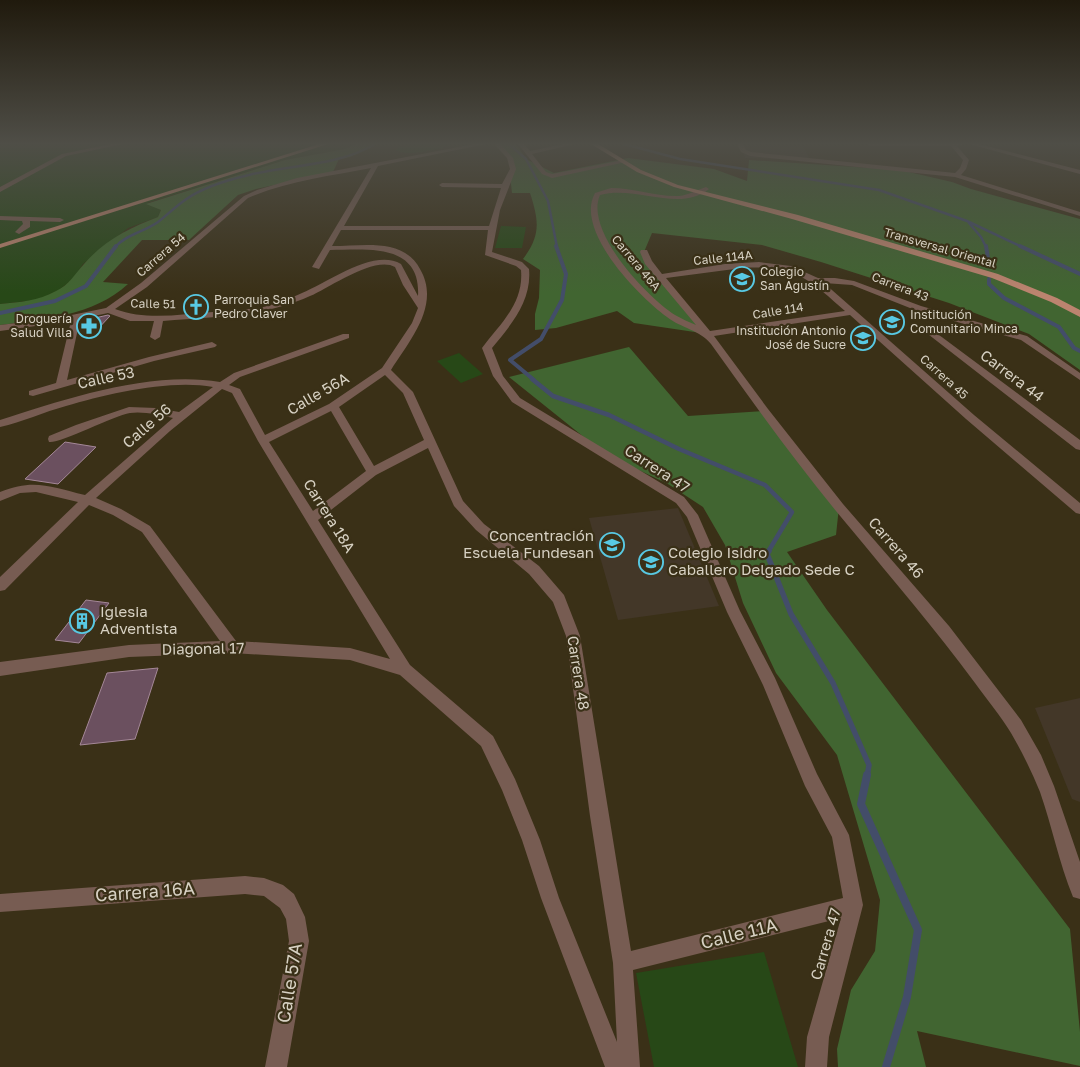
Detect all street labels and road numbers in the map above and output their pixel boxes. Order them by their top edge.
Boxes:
street label: Transversal Oriental [882,224,998,271]
street label: Carrera 54 [133,229,188,280]
street label: Carrera 46A [609,232,664,294]
street label: Calle 114A [693,247,753,268]
street label: Carrera 43 [870,269,931,304]
street label: Calle 51 [130,296,176,311]
street label: Calle 114 [751,299,804,322]
street label: Carrera 44 [977,345,1048,405]
street label: Carrera 45 [917,351,972,402]
street label: Calle 53 [76,362,136,392]
street label: Calle 56A [283,368,352,418]
street label: Calle 56 [118,399,174,451]
street label: Carrera 47 [622,440,693,496]
street label: Carrera 18A [300,475,360,556]
street label: Carrera 46 [865,513,928,582]
street label: Carrera 48 [564,634,594,711]
street label: Diagonal 17 [161,638,245,658]
street label: Carrera 16A [94,877,196,905]
street label: Carrera 47 [806,906,844,982]
street label: Calle 11A [698,913,779,953]
street label: Calle 57A [272,941,306,1024]

